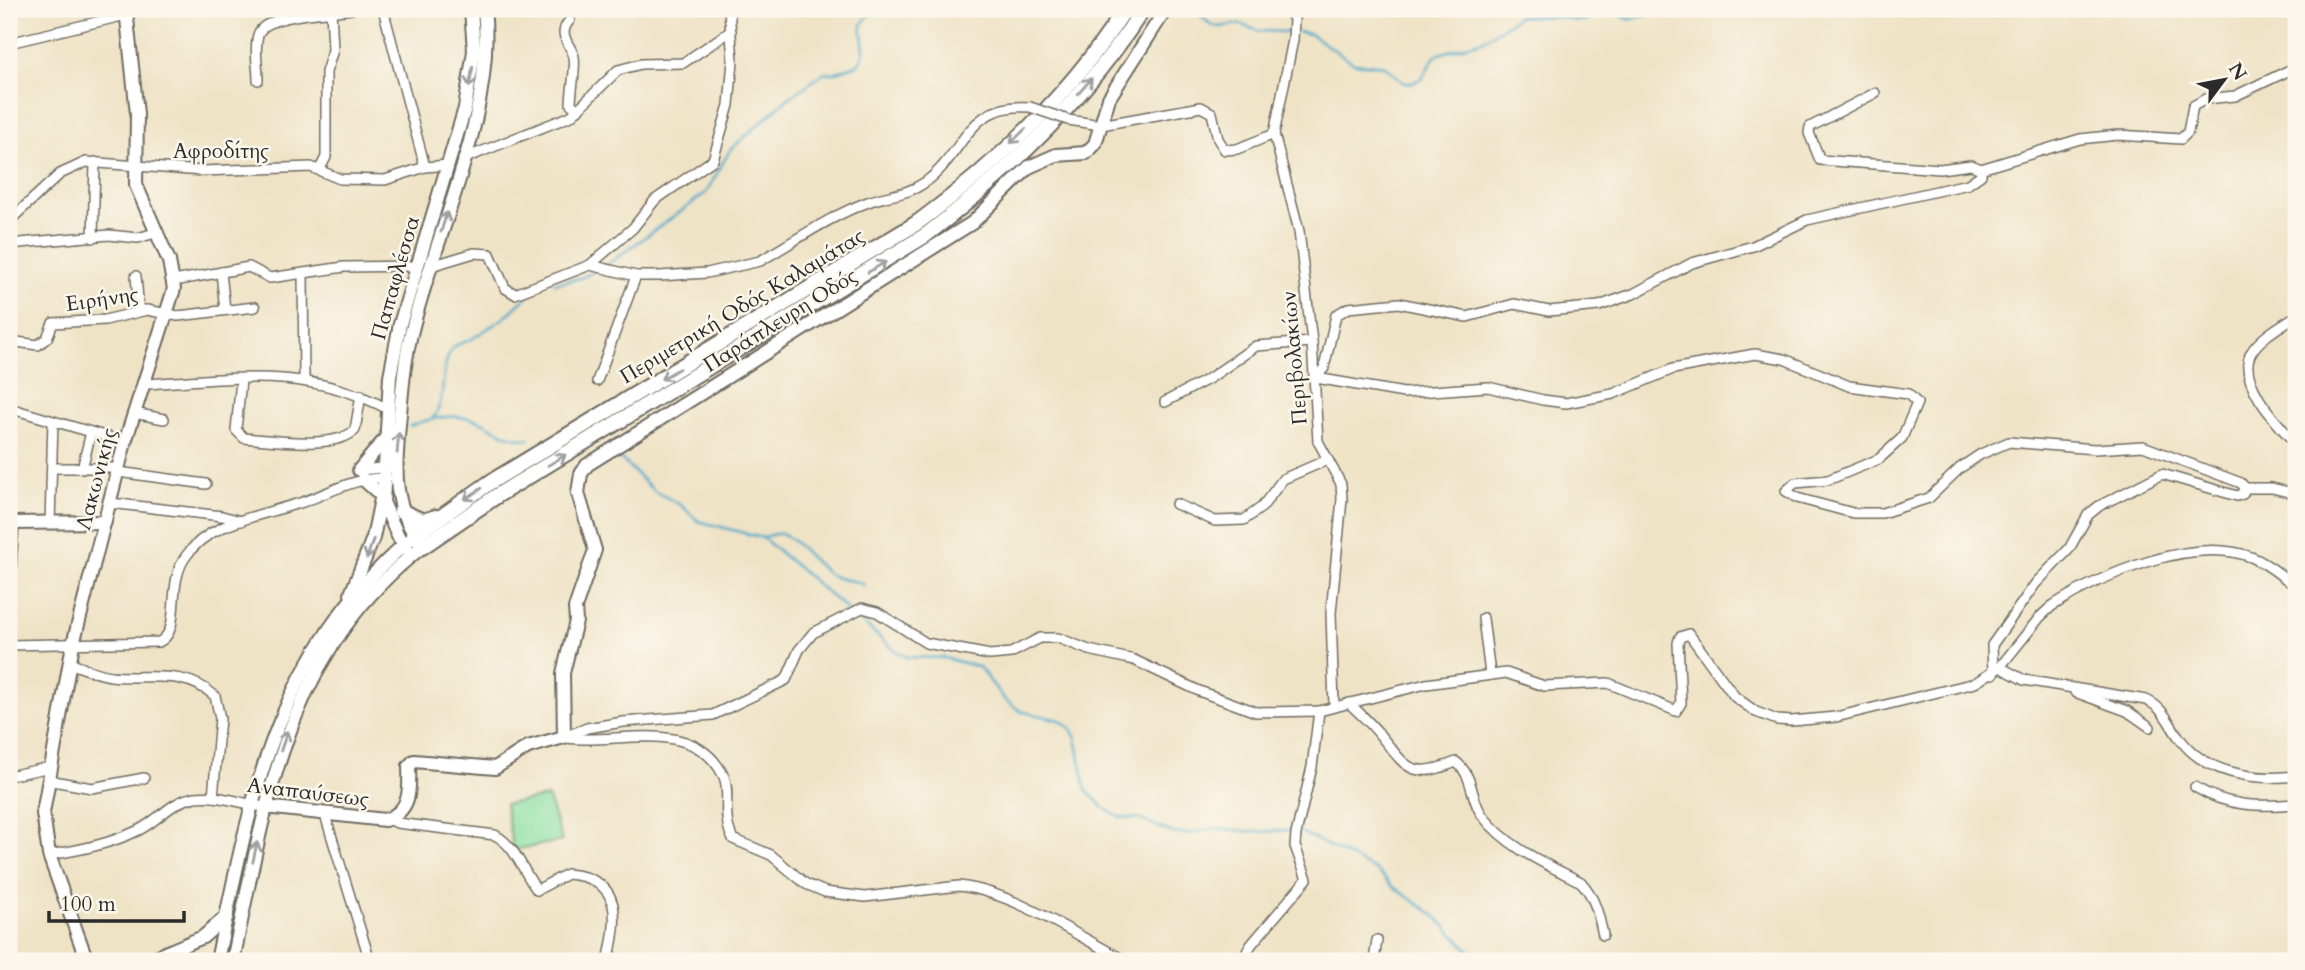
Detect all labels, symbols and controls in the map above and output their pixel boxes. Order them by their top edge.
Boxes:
north arrow [2190,46,2260,116]
text: N [2222,58,2253,86]
one-way arrow [464,65,477,88]
one-way arrow [1077,77,1093,95]
one-way arrow [1010,127,1027,144]
street label: Αφροδίτης [173,137,269,166]
one-way arrow [439,211,452,233]
street label: Παπαφλέσσα [364,213,427,343]
street label: Περιμετρική Οδός Καλαμάτας [615,222,870,391]
one-way arrow [867,259,887,273]
street label: Παράπλευρη Οδός [698,261,863,379]
street label: Ειρήνης [64,280,140,319]
street label: Περιβολακίων [1274,290,1315,426]
one-way arrow [661,367,681,381]
street label: Λακωνικής [69,425,124,533]
one-way arrow [392,433,405,455]
one-way arrow [546,452,566,466]
one-way arrow [464,487,483,501]
one-way arrow [363,537,375,559]
one-way arrow [279,731,291,753]
street label: Αναπαύσεως [245,771,371,814]
one-way arrow [249,841,263,864]
scale bar [49,879,184,923]
text: 100 m [60,890,116,919]

